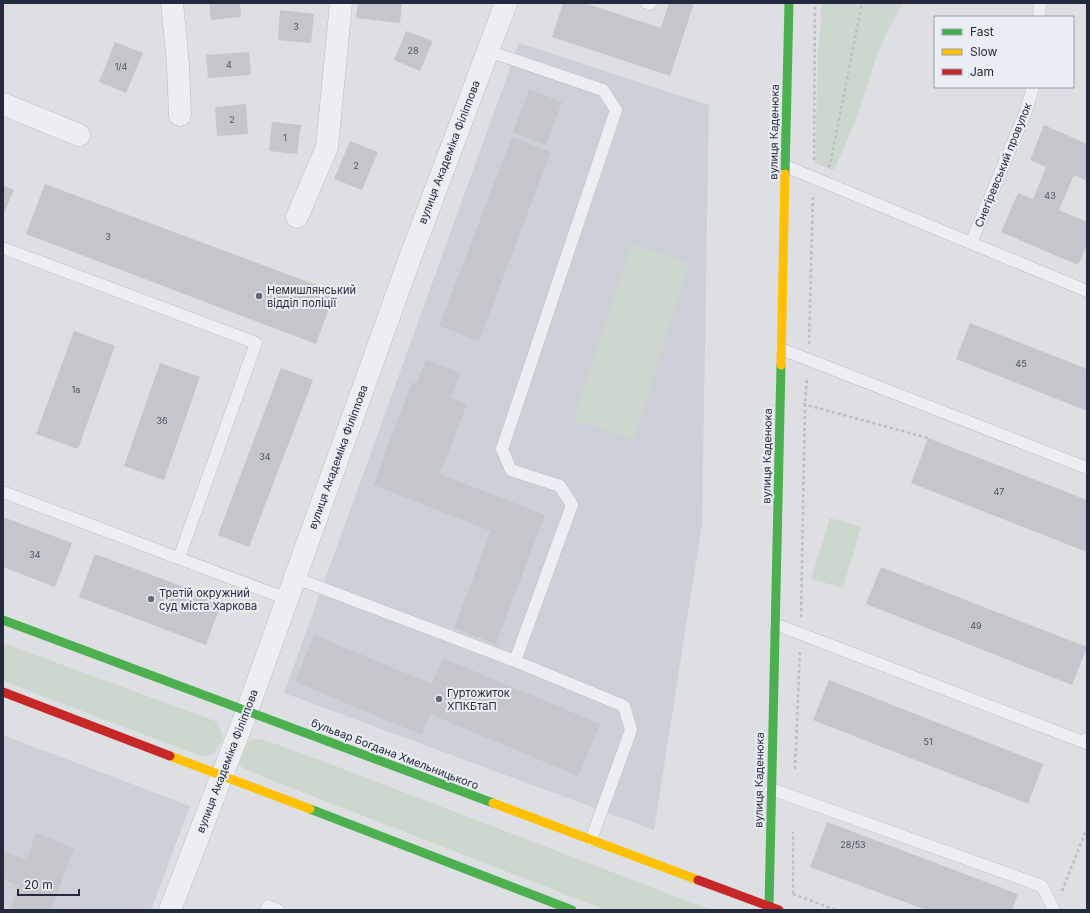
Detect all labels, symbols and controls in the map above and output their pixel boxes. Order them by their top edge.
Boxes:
legend [934,16,1074,88]
house number: 3 [293,21,299,32]
text: Fast [970,24,994,39]
text: Slow [970,44,998,59]
house number: 28 [407,45,419,56]
house number: 4 [226,59,232,70]
house number: 1/4 [115,61,128,72]
text: Jam [970,64,994,79]
street label: вулиця Академіка Філіппова [415,78,483,226]
street label: вулиця Каденюка [766,84,782,180]
street label: Снегіревський провулок [972,101,1034,229]
house number: 2 [229,114,235,125]
house number: 1 [283,132,287,143]
house number: 2 [353,160,359,171]
house number: 43 [1044,190,1056,201]
house number: 3 [105,231,111,242]
place label: Немишлянський відділ поліції [267,283,356,310]
marker: Немишлянський відділ поліції [254,291,264,301]
house number: 45 [1015,358,1027,369]
street label: вулиця Академіка Філіппова [305,383,371,531]
house number: 1а [72,384,80,395]
street label: вулиця Каденюка [759,408,775,504]
house number: 36 [156,415,168,426]
house number: 34 [259,451,271,462]
house number: 47 [994,486,1004,497]
house number: 34 [29,549,41,560]
place label: Третій окружний суд міста Харкова [159,586,257,613]
marker: Третій окружний суд міста Харкова [146,594,156,604]
house number: 49 [970,620,982,631]
place label: Гуртожиток ХПКБтаП [447,686,510,713]
street label: вулиця Академіка Філіппова [193,687,261,835]
marker: Гуртожиток ХПКБтаП [434,694,444,704]
street label: бульвар Богдана Хмельницького [309,716,481,793]
street label: вулиця Каденюка [751,732,767,828]
house number: 51 [923,736,933,747]
house number: 28/53 [840,839,866,850]
scale bar [18,871,79,897]
text: 20 m [24,877,53,892]

